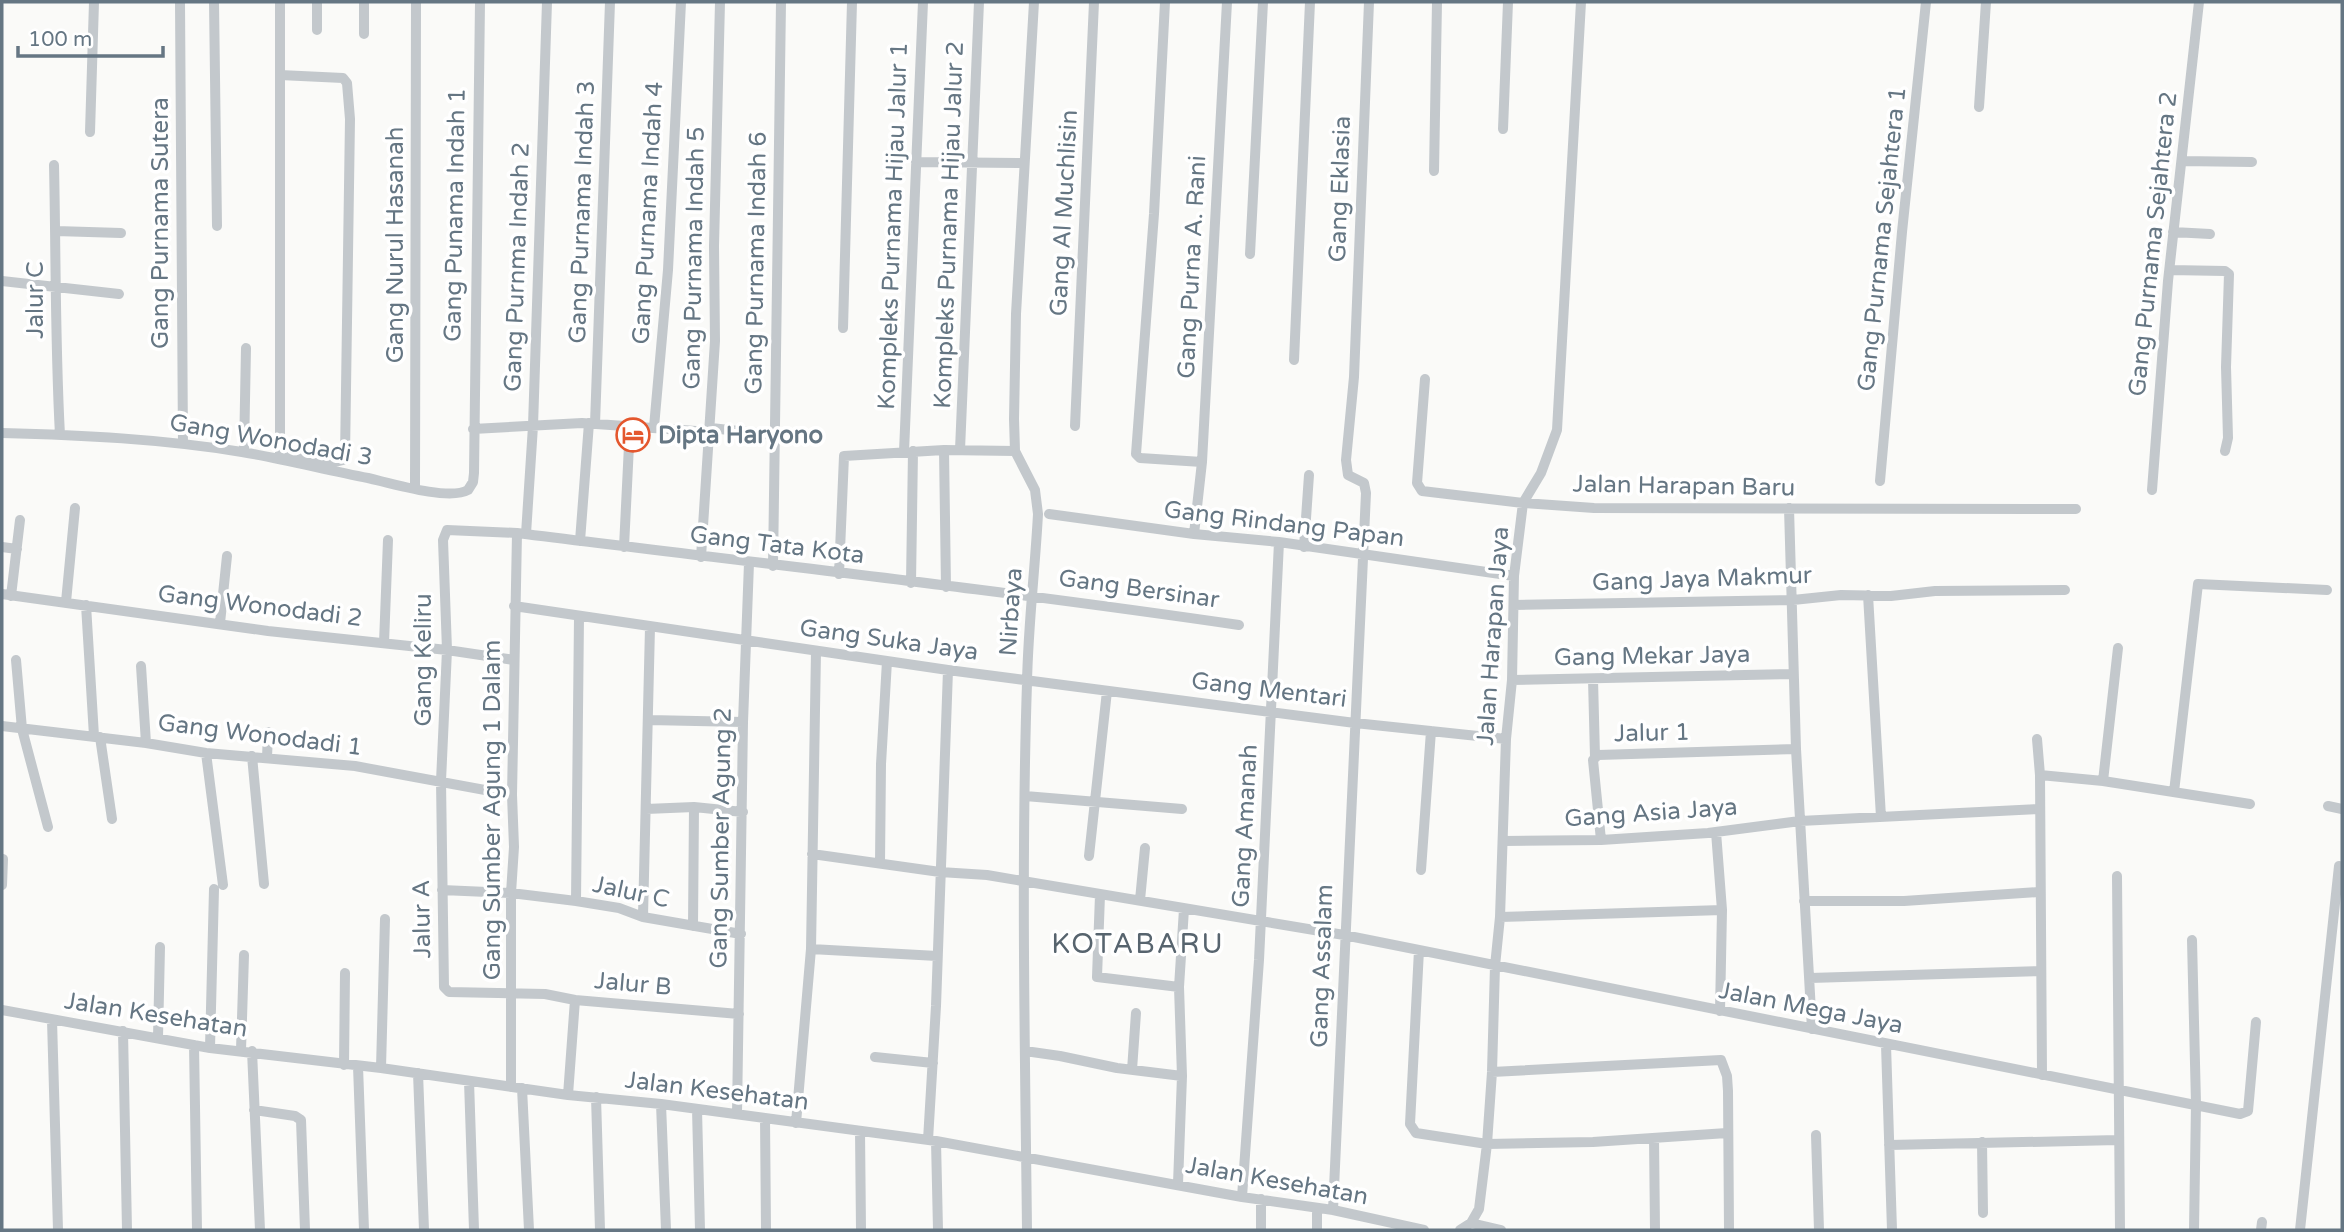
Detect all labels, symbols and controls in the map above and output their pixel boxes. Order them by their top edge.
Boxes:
scale bar [18,14,163,58]
text: 100 m [28,27,92,52]
street label: Kompleks Purnama Hijau Jalur 2 [928,41,970,409]
street label: Kompleks Purnama Hijau Jalur 1 [872,42,914,410]
street label: Gang Purnama Indah 3 [563,80,601,344]
street label: Gang Purnama Indah 4 [627,81,669,345]
street label: Gang Purnama Sejahtera 1 [1852,85,1912,393]
street label: Gang Punama Indah 1 [438,88,472,342]
street label: Gang Purnama Sejahtera 2 [2123,90,2183,398]
street label: Gang Purnama Sutera [146,97,175,349]
street label: Gang Al Muchlisin [1044,109,1084,317]
street label: Gang Eklasia [1323,115,1357,263]
street label: Gang Purnama Indah 5 [677,126,711,390]
street label: Gang Nurul Hasanah [381,127,410,363]
street label: Gang Purnama Indah 6 [739,131,773,395]
street label: Gang Purnma Indah 2 [498,142,536,392]
street label: Gang Purna A. Rani [1172,155,1212,379]
street label: Jalur C [21,261,50,339]
street label: Gang Wonodadi 3 [167,408,375,472]
hotel icon: Dipta Haryono [614,416,652,454]
place label: Dipta Haryono [658,421,823,450]
street label: Jalan Harapan Baru [1572,470,1796,502]
street label: Gang Rindang Papan [1162,495,1406,553]
street label: Gang Tata Kota [688,520,866,570]
street label: Jalan Harapan Jaya [1471,526,1515,746]
street label: Gang Jaya Makmur [1592,561,1813,597]
street label: Gang Bersinar [1057,563,1222,615]
street label: Nirbaya [993,567,1029,657]
street label: Gang Wonodadi 2 [156,579,364,633]
street label: Gang Keliru [409,593,438,727]
street label: Gang Suka Jaya [798,613,980,667]
street label: Gang Sumber Agung 1 Dalam [478,640,507,980]
street label: Gang Mekar Jaya [1553,640,1751,672]
street label: Gang Mentari [1190,666,1348,714]
street label: Gang Sumber Agung 2 [704,707,738,969]
street label: Gang Wonodadi 1 [156,708,364,762]
street label: Jalur 1 [1614,718,1690,748]
street label: Gang Amanah [1226,744,1264,908]
street label: Gang Asia Jaya [1563,792,1739,834]
street label: Jalur C [590,870,672,914]
street label: Jalur A [407,879,437,959]
street label: Gang Assalam [1305,884,1339,1048]
district label: KOTABARU [1051,927,1225,961]
street label: Jalur B [593,966,673,1002]
street label: Jalan Mega Jaya [1716,976,1906,1040]
street label: Jalan Kesehatan [62,986,250,1044]
street label: Jalan Kesehatan [623,1065,811,1117]
street label: Jalan Kesehatan [1183,1151,1371,1211]

